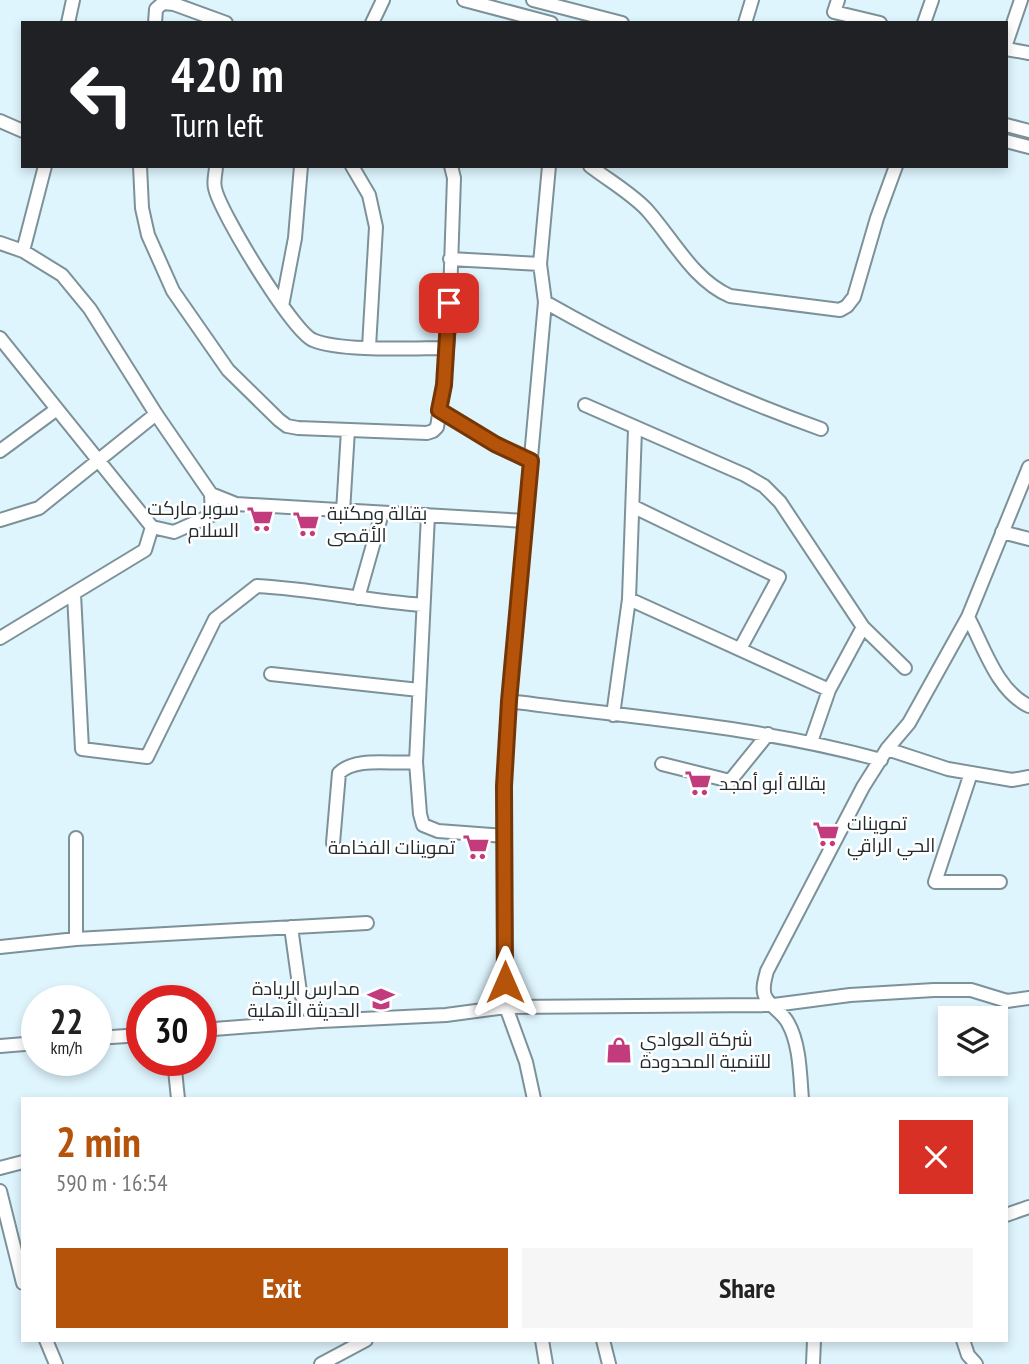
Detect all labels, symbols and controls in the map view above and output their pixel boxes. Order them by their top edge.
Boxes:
text: 420 m [171,42,284,106]
icon: left [56,49,147,140]
text: Turn left [171,104,263,146]
pin [419,273,479,333]
icon: arrive [430,284,468,322]
place label: سوبر ماركت السلام [147,496,239,544]
place label: بقالة ومكتبة الأقصى [327,501,427,547]
supermarket icon: سوبر ماركت السلام [245,504,275,534]
supermarket icon: بقالة ومكتبة الأقصى [291,509,321,539]
supermarket icon: بقالة أبو أمجد [683,768,713,798]
place label: بقالة أبو أمجد [719,771,826,795]
place label: تموينات الحي الراقي [847,811,935,860]
supermarket icon: تموينات الحي الراقي [811,819,841,849]
supermarket icon: تموينات الفخامة [461,832,491,862]
place label: تموينات الفخامة [328,835,455,859]
position arrow [468,945,542,1019]
place label: مدارس الريادة الحديثة الأهلية [248,976,360,1022]
school or university icon: مدارس الريادة الحديثة الأهلية [366,984,396,1014]
speed limit sign: 30 [126,985,217,1076]
text: 22 [50,998,83,1044]
map controls [938,1006,1008,1076]
button: layers [938,1006,1008,1076]
place label: شركة العوادي للتنمية المحدودة [640,1027,771,1073]
shop icon: شركة العوادي للتنمية المحدودة [604,1035,634,1065]
text: km/h [51,1036,82,1059]
text: 2 min [56,1114,141,1169]
button: close [899,1120,973,1194]
text: 590 m · 16:54 [56,1168,168,1197]
button: Exit [56,1248,508,1328]
button: Share [522,1248,973,1328]

